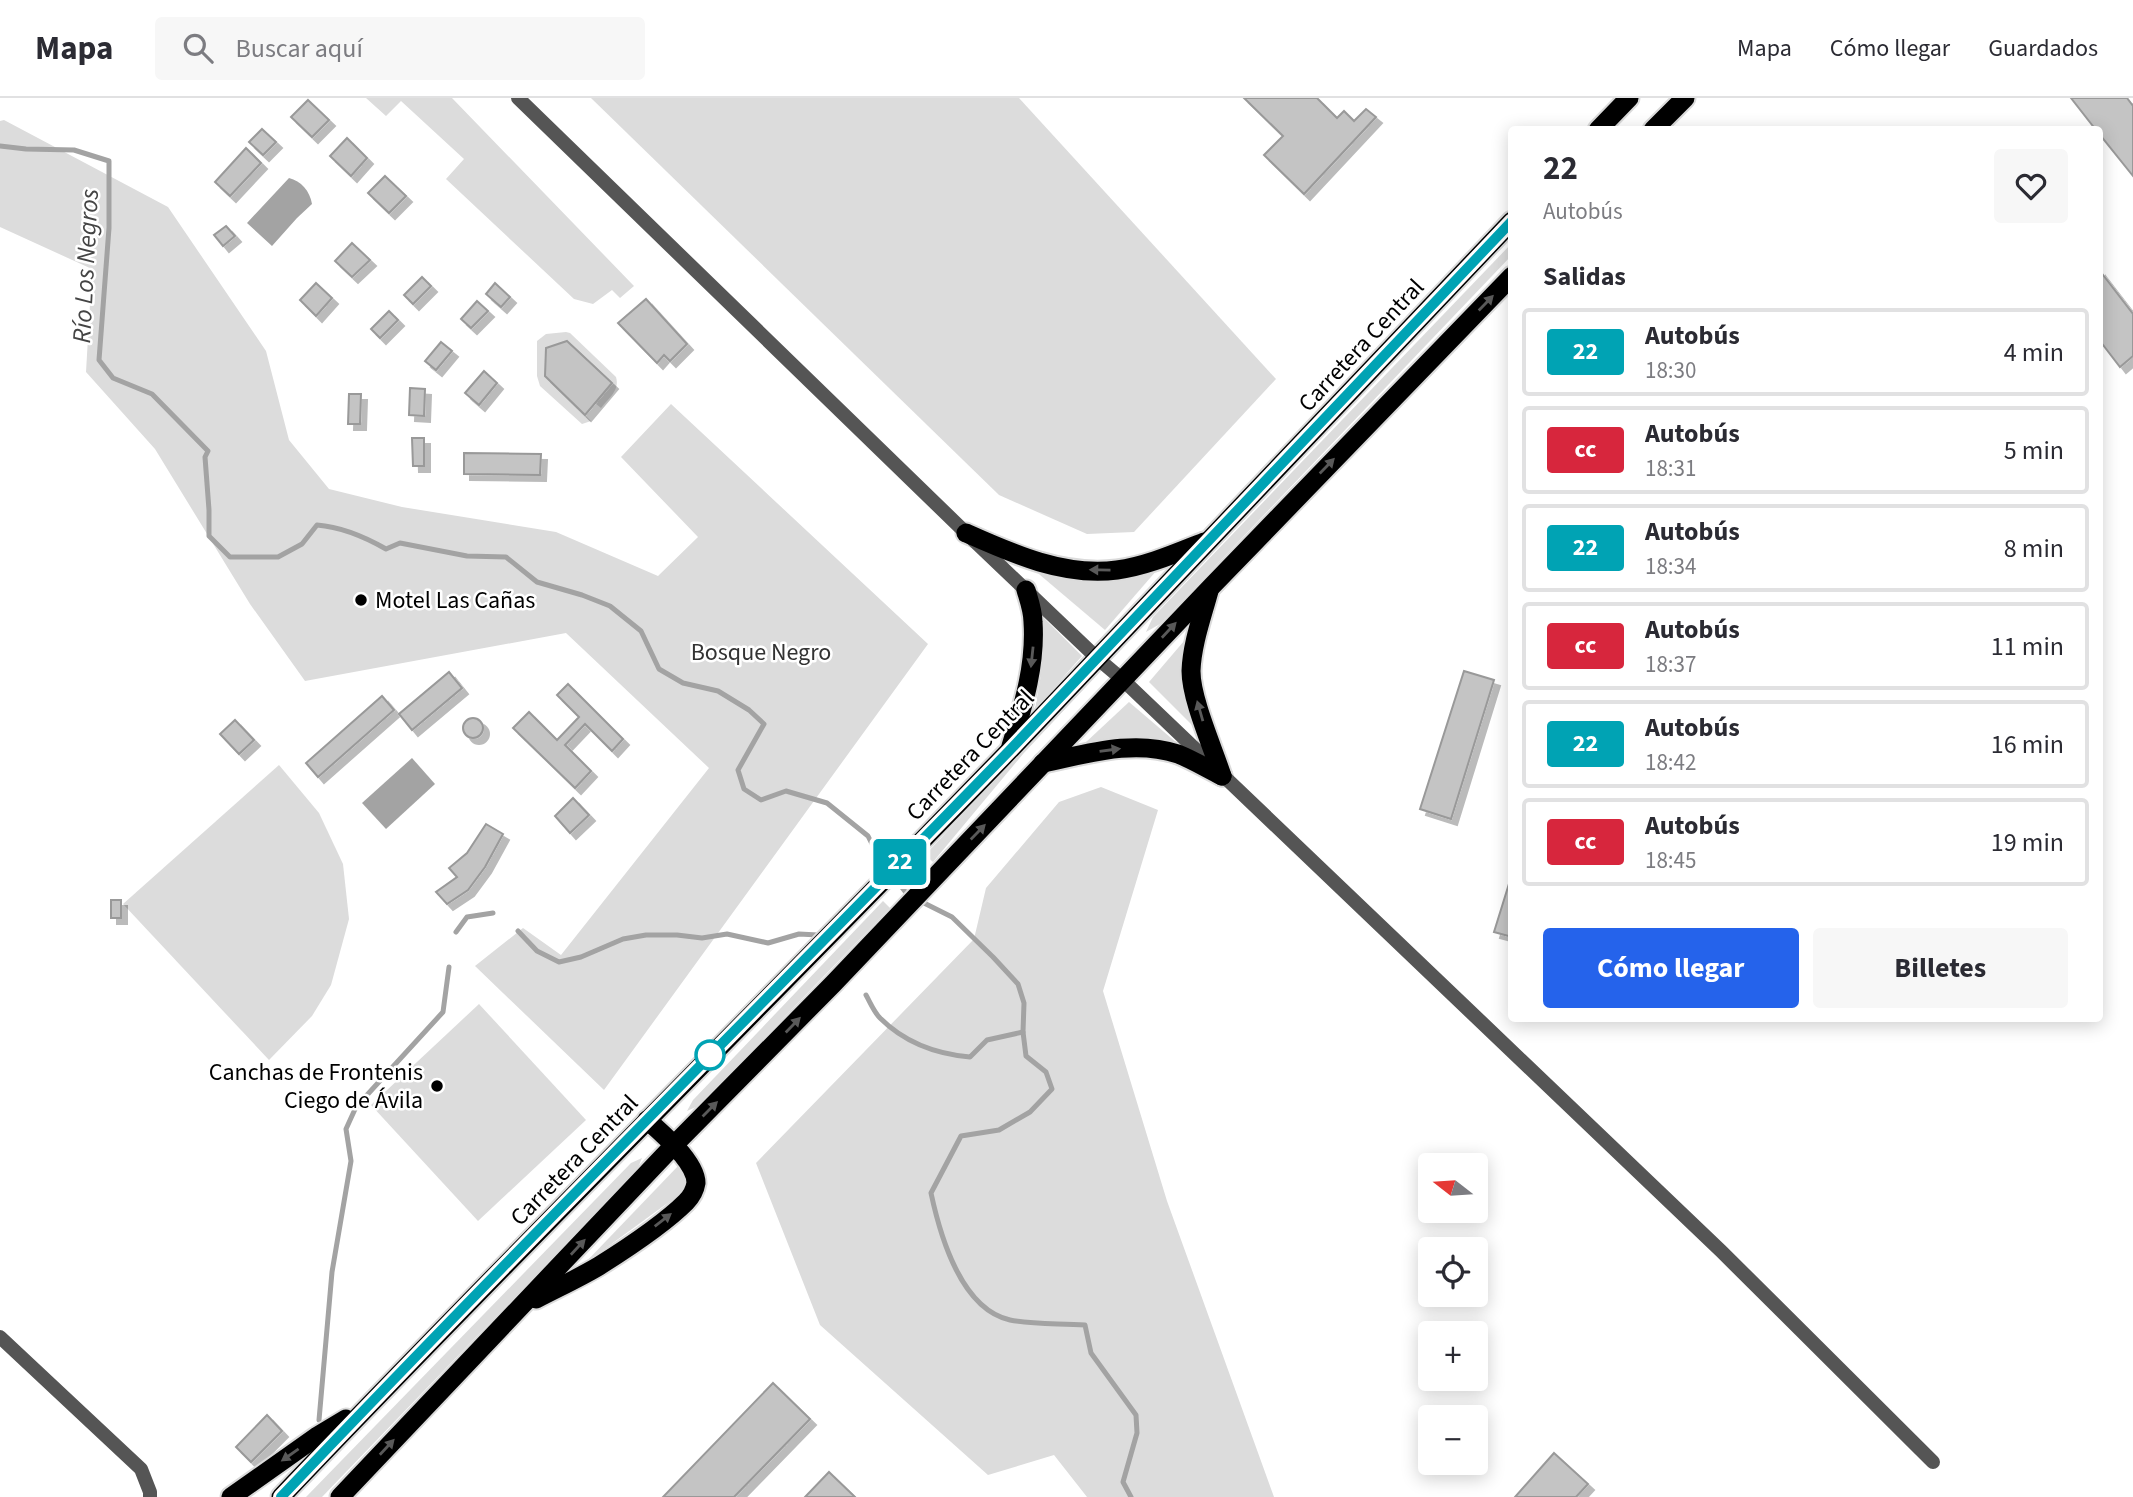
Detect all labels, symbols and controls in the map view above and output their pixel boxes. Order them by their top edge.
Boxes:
search box [155,17,645,80]
text: Mapa [35,25,113,72]
icon: search [179,29,217,67]
text: Buscar aquí [235,30,363,67]
text: Mapa [1737,31,1792,66]
text: Cómo llegar [1830,31,1950,66]
text: Guardados [1988,31,2098,66]
text: 22 [1543,145,1578,192]
button: heart [1994,149,2068,223]
water label: Río Los Negros [63,188,108,344]
text: Autobús [1543,195,1623,228]
text: Salidas [1543,258,1626,295]
street label: Carretera Central [1290,271,1432,420]
one-way arrow [1478,295,1494,312]
text: Autobús [1645,317,1740,354]
text: 22 [1573,334,1598,369]
text: 4 min [2004,334,2064,371]
text: 18:30 [1645,354,1696,387]
text: Autobús [1645,415,1740,452]
text: cc [1575,432,1596,467]
text: 5 min [2004,432,2064,469]
text: 18:31 [1645,452,1696,485]
one-way arrow [1319,458,1335,475]
text: Autobús [1645,513,1740,550]
text: 22 [1573,530,1598,565]
text: 8 min [2004,530,2064,567]
text: 18:34 [1645,550,1696,583]
one-way arrow [1088,564,1110,575]
place label: Motel Las Cañas [375,583,535,618]
marker: Motel Las Cañas [353,592,369,608]
text: Autobús [1645,611,1740,648]
one-way arrow [1161,622,1177,639]
text: cc [1575,628,1596,663]
text: 11 min [1991,628,2064,665]
park label: Bosque Negro [691,635,831,670]
one-way arrow [1026,646,1037,668]
text: 18:37 [1645,648,1696,681]
street label: Carretera Central [898,682,1042,829]
one-way arrow [1195,700,1205,721]
text: Autobús [1645,709,1740,746]
text: 22 [1573,726,1598,761]
text: 16 min [1991,726,2064,763]
one-way arrow [1099,744,1121,755]
text: 18:42 [1645,746,1696,779]
text: Autobús [1645,807,1740,844]
one-way arrow [969,823,986,840]
text: cc [1575,824,1596,859]
text: 19 min [1991,824,2064,861]
line badge: 22 [869,839,932,885]
text: 22 [887,844,913,879]
text: 18:45 [1645,844,1696,877]
button: Cómo llegar [1543,928,1799,1008]
button: Billetes [1813,928,2068,1008]
one-way arrow [785,1017,801,1034]
unlabelled marker [695,1040,725,1070]
place label: Canchas de Frontenis Ciego de Ávila [209,1055,423,1118]
marker: Canchas de Frontenis Ciego de Ávila [429,1078,445,1094]
street label: Carretera Central [502,1087,646,1234]
one-way arrow [701,1102,718,1118]
north arrow [1418,1153,1488,1223]
map controls [1418,1153,1488,1475]
one-way arrow [654,1214,672,1228]
button: locate [1418,1237,1488,1307]
one-way arrow [569,1239,585,1256]
button: + [1418,1321,1488,1391]
button: − [1418,1405,1488,1475]
one-way arrow [379,1439,396,1456]
one-way arrow [281,1448,299,1462]

